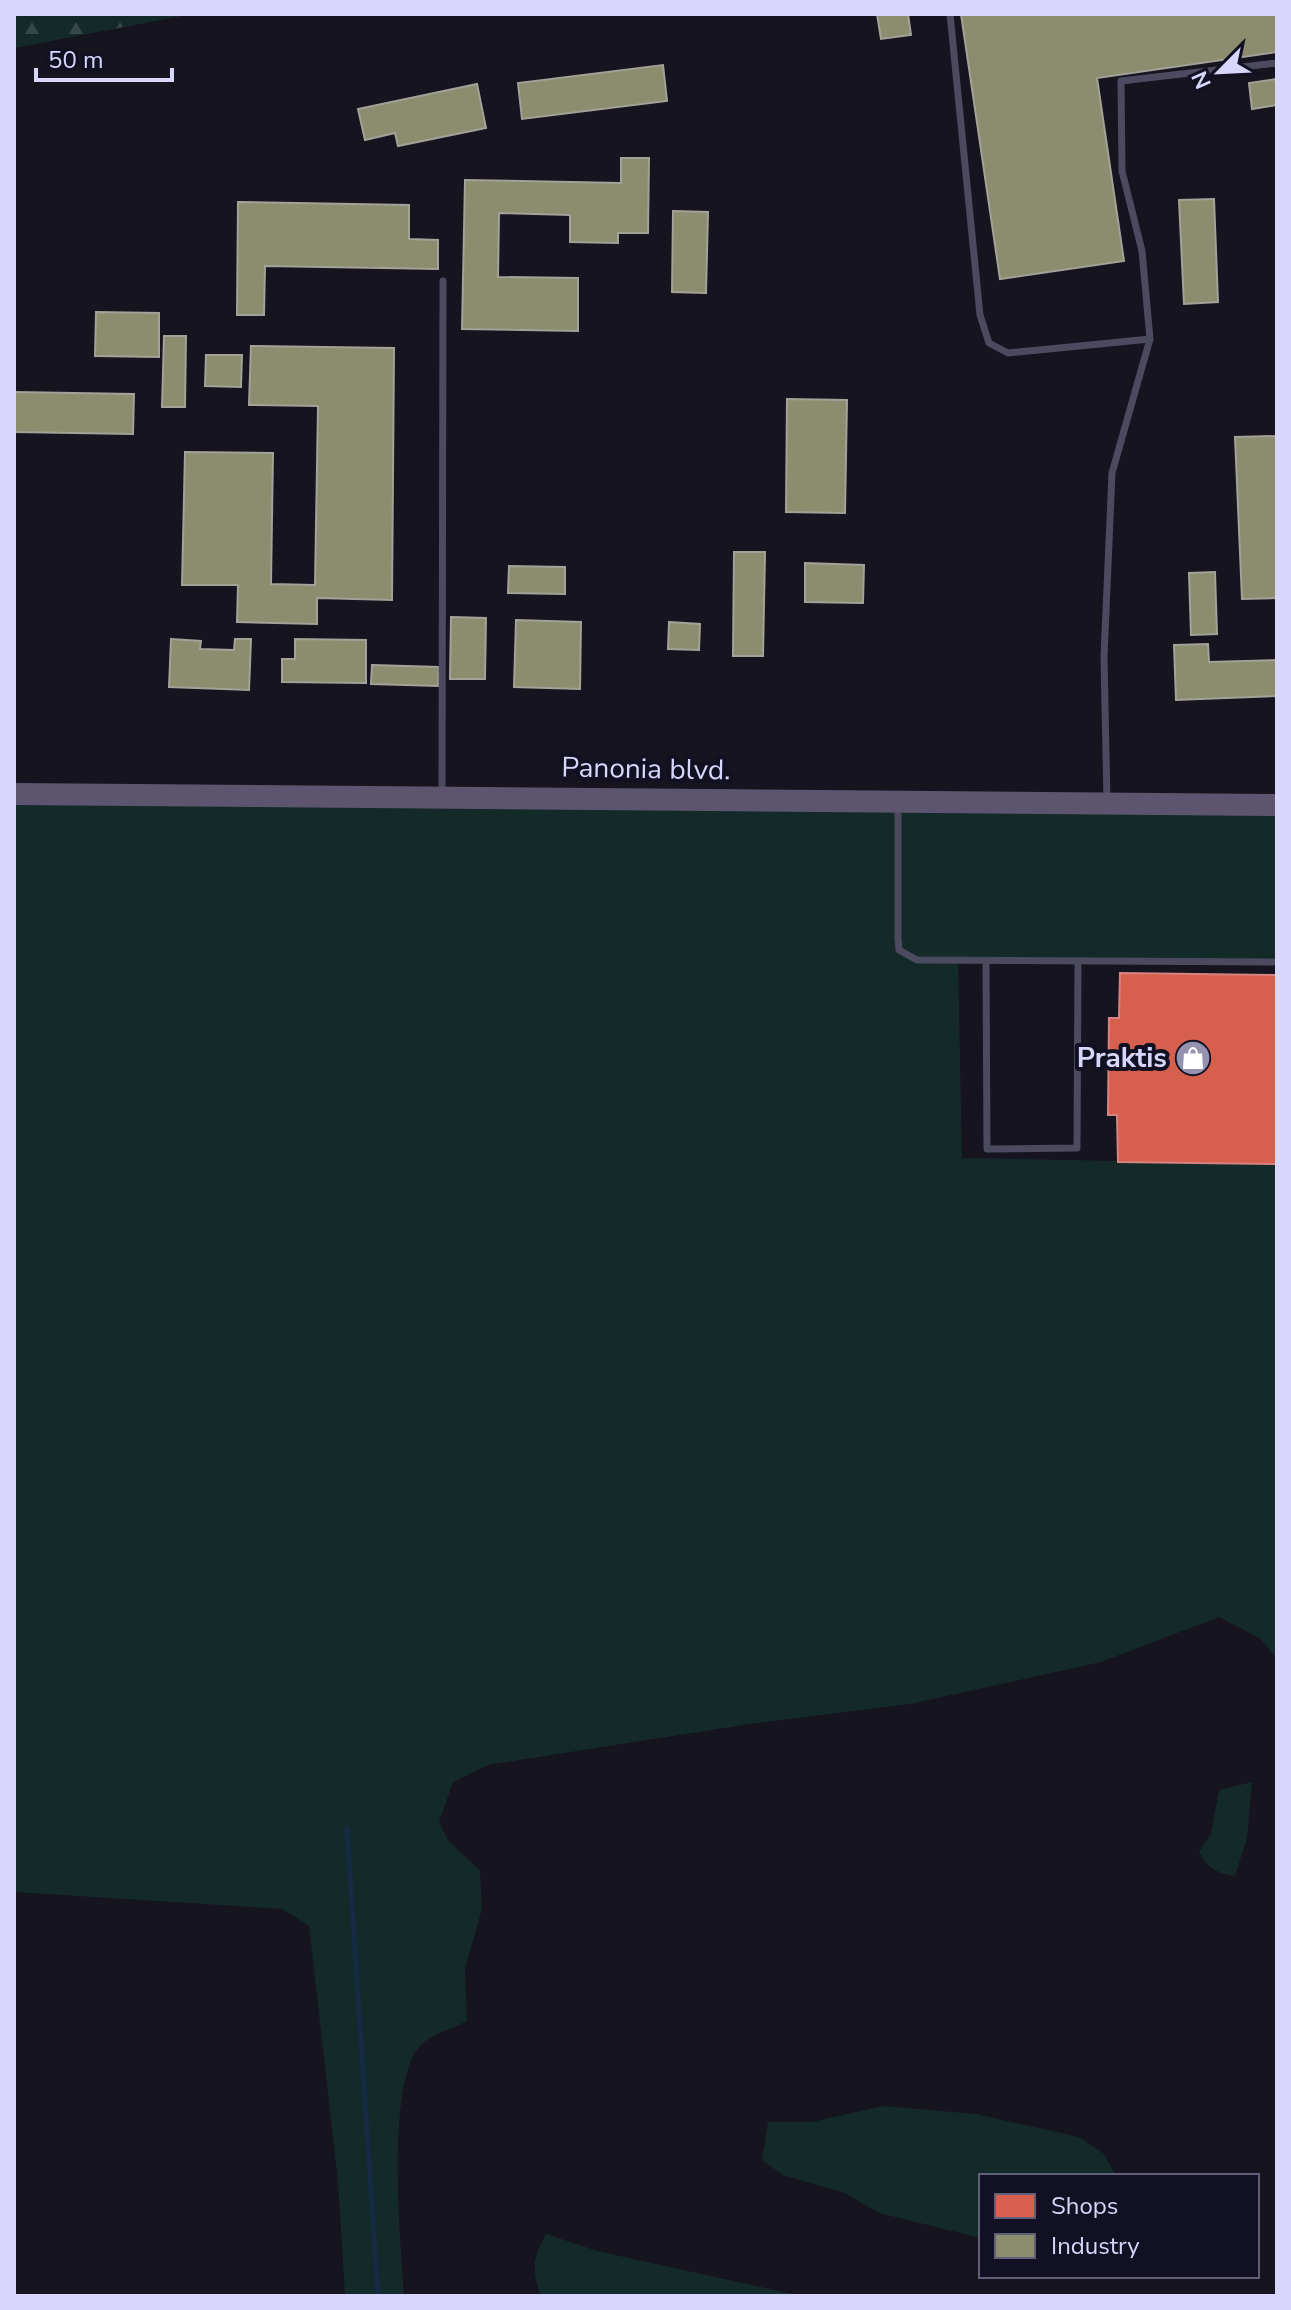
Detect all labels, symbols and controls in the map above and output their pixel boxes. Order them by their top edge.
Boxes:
scale bar [36,32,172,82]
north arrow [1179,32,1259,112]
text: 50 m [48,44,104,76]
text: N [1185,66,1219,93]
street label: Panonia blvd. [561,749,731,789]
place label: Praktis [1077,1039,1167,1077]
shop icon: Praktis [1174,1039,1212,1077]
legend [979,2174,1259,2278]
text: Shops [1051,2190,1118,2222]
text: Industry [1051,2230,1140,2262]

